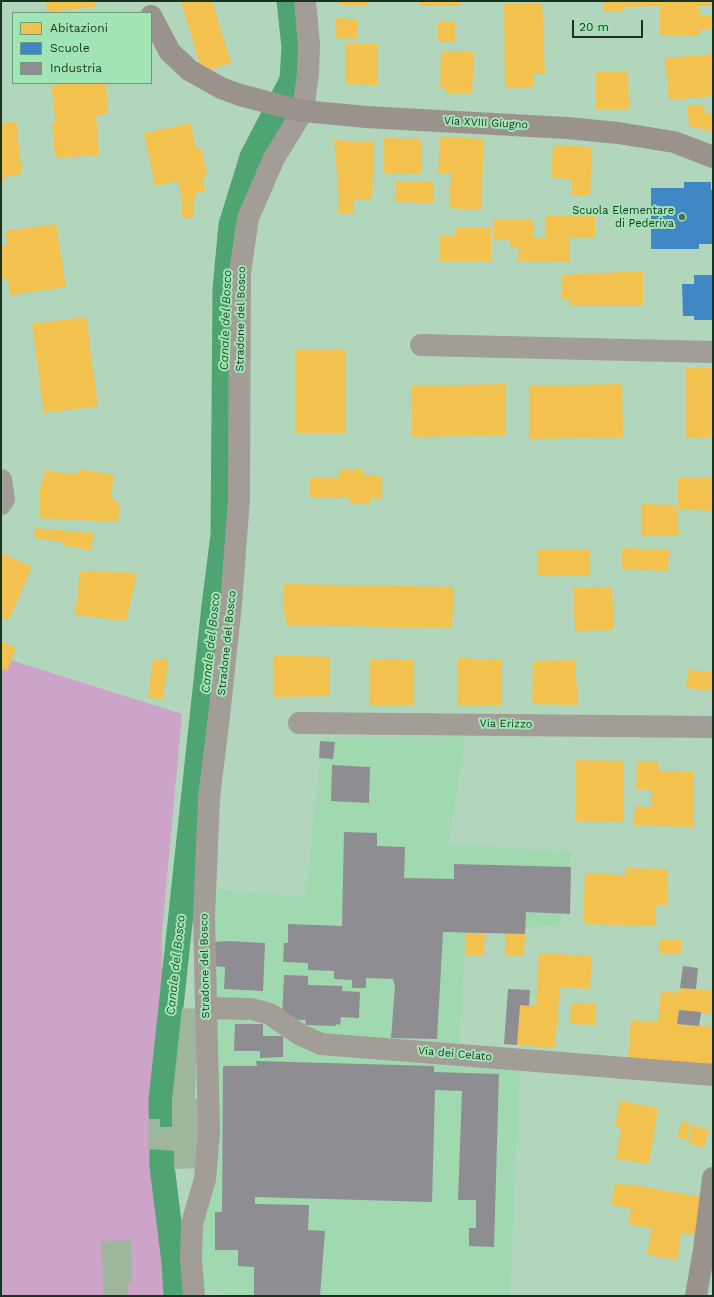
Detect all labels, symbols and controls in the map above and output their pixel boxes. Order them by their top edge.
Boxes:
legend [12,12,152,84]
scale bar [574,12,645,38]
text: 20 m [579,20,609,34]
text: Abitazioni [50,21,108,35]
text: Scuole [50,41,90,55]
text: Industria [50,61,102,75]
street label: Via XVIII Giugno [444,114,528,132]
place label: Scuola Elementare di Pederiva [572,204,674,230]
marker: Scuola Elementare di Pederiva [677,212,687,222]
street label: Stradone del Bosco [233,266,249,372]
water label: Canale del Bosco [217,269,235,371]
street label: Stradone del Bosco [215,590,239,696]
water label: Canale del Bosco [199,592,223,694]
street label: Via Erizzo [480,717,532,731]
street label: Stradone del Bosco [197,913,213,1019]
water label: Canale del Bosco [164,914,188,1016]
street label: Via dei Celato [417,1044,493,1064]

